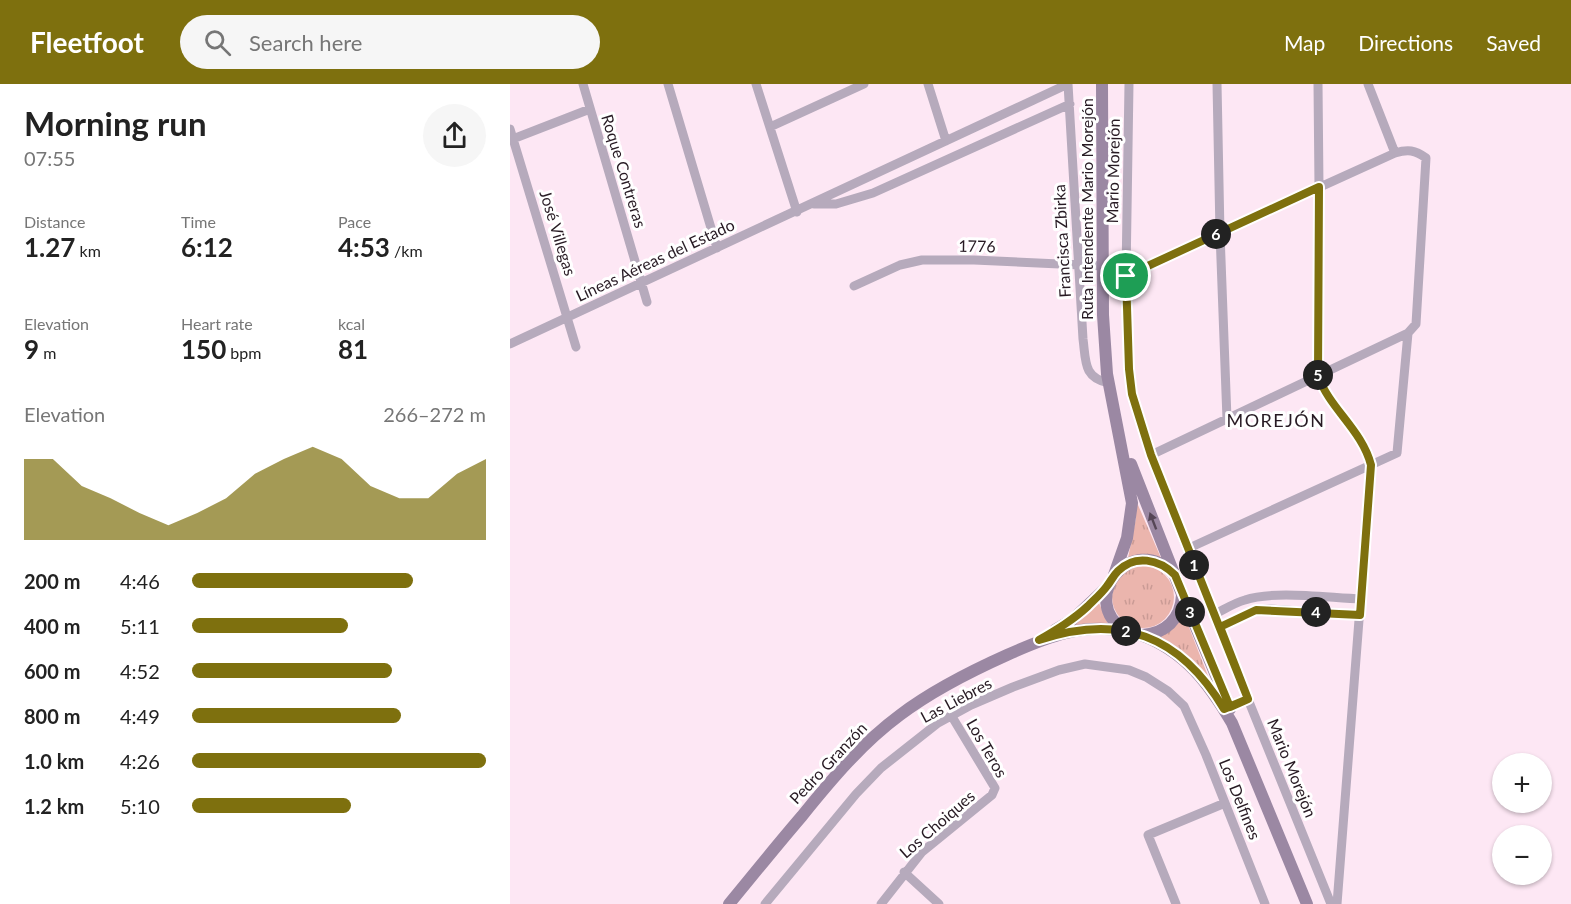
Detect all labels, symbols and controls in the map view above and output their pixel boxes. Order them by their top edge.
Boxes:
search box [180,15,600,69]
text: Fleetfoot [30,25,144,59]
icon: search [201,26,234,59]
text: Search here [249,29,362,56]
text: Map [1284,30,1325,55]
text: Directions [1358,30,1453,55]
text: Saved [1486,30,1541,55]
street label: Ruta Intendente Mario Morejón [1077,98,1096,320]
text: Morning run [24,103,207,143]
button: share [423,104,486,167]
street label: Roque Contreras [598,112,651,230]
street label: Mario Morejón [1102,118,1123,224]
text: 07:55 [24,146,75,170]
street label: Francisca Zbirka [1049,184,1074,298]
street label: José Villegas [536,188,580,278]
text: Distance [24,212,85,231]
text: Time [181,212,216,231]
text: Pace [338,212,371,231]
street label: Líneas Aéreas del Estado [572,214,737,305]
pin: 6 [1201,219,1231,249]
text: 6 [1211,224,1221,243]
text: 1.27 [24,231,75,263]
text: 6:12 [181,231,233,263]
text: 4:53 [338,231,390,263]
street label: 1776 [958,236,996,255]
text: km [75,241,101,260]
text: /km [390,241,423,260]
pin [1100,250,1151,301]
icon: arrive [1109,259,1142,292]
text: Elevation [24,314,89,333]
text: Heart rate [181,314,253,333]
text: kcal [338,314,365,333]
text: 9 [24,333,39,365]
text: 150 [181,333,226,365]
text: 81 [338,333,368,365]
text: m [39,343,56,362]
text: bpm [226,343,261,362]
pin: 5 [1303,360,1333,390]
text: 5 [1313,365,1323,384]
text: Elevation [24,402,105,426]
text: 266–272 m [383,402,486,426]
district label: MOREJÓN [1226,409,1326,431]
one-way arrow [1148,511,1158,529]
pin: 1 [1179,550,1209,580]
text: 1 [1189,555,1199,574]
text: 200 m [24,569,80,593]
text: 4:46 [120,569,160,593]
pin: 3 [1175,597,1205,627]
pin: 4 [1301,597,1331,627]
text: 3 [1185,602,1195,621]
text: 4 [1311,602,1321,621]
text: 400 m [24,614,80,638]
text: 5:11 [120,614,160,638]
pin: 2 [1111,616,1141,646]
text: 2 [1121,621,1131,640]
text: 600 m [24,659,80,683]
text: 4:52 [120,659,160,683]
street label: Las Liebres [917,673,995,726]
text: 800 m [24,704,80,728]
text: 4:49 [120,704,160,728]
street label: Los Teros [963,715,1012,781]
street label: Mario Morejón [1264,716,1321,820]
street label: Pedro Granzón [785,718,870,807]
text: 1.0 km [24,749,84,773]
text: 4:26 [120,749,160,773]
map controls [1492,753,1552,885]
button: + [1492,753,1552,813]
street label: Los Delfines [1216,756,1265,842]
street label: Los Choiques [895,786,978,861]
text: 1.2 km [24,794,84,818]
text: 5:10 [120,794,160,818]
button: − [1492,825,1552,885]

